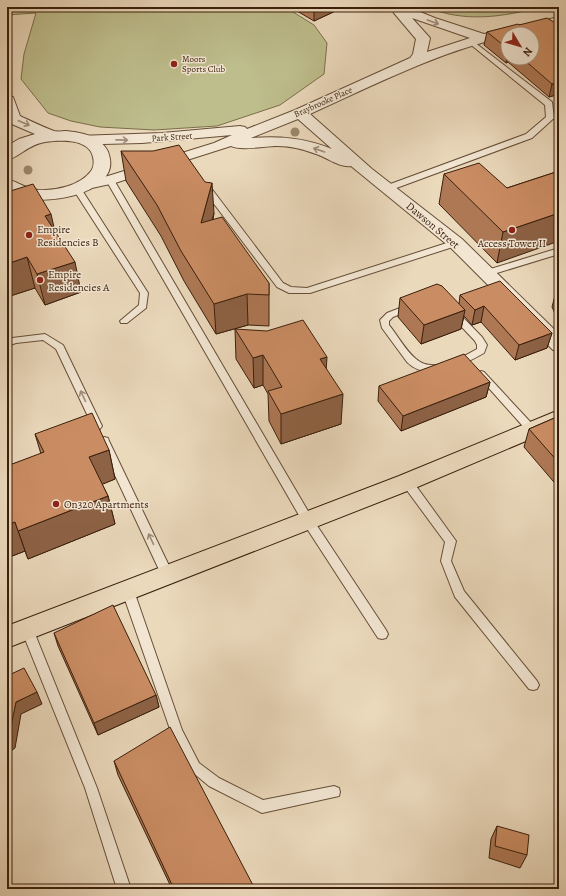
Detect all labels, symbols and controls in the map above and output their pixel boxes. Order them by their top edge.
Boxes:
one-way arrow [426,18,438,26]
north arrow [500,26,540,66]
text: N [519,44,536,60]
place label: Moors Sports Club [182,53,226,75]
marker: Moors Sports Club [169,59,179,69]
street label: Braybrooke Place [292,84,354,120]
one-way arrow [17,120,29,128]
street label: Park Street [151,130,193,144]
one-way arrow [115,136,128,144]
one-way arrow [312,146,325,153]
street label: Dawson Street [403,199,463,252]
place label: Empire Residencies B [37,222,99,250]
marker: Access Tower II [507,225,517,235]
marker: Empire Residencies B [24,230,34,240]
place label: Access Tower II [477,236,546,251]
place label: Empire Residencies A [48,267,110,295]
marker: Empire Residencies A [35,275,45,285]
one-way arrow [79,391,86,403]
place label: On320 Apartments [64,497,149,512]
marker: On320 Apartments [51,499,61,509]
one-way arrow [147,533,154,545]

